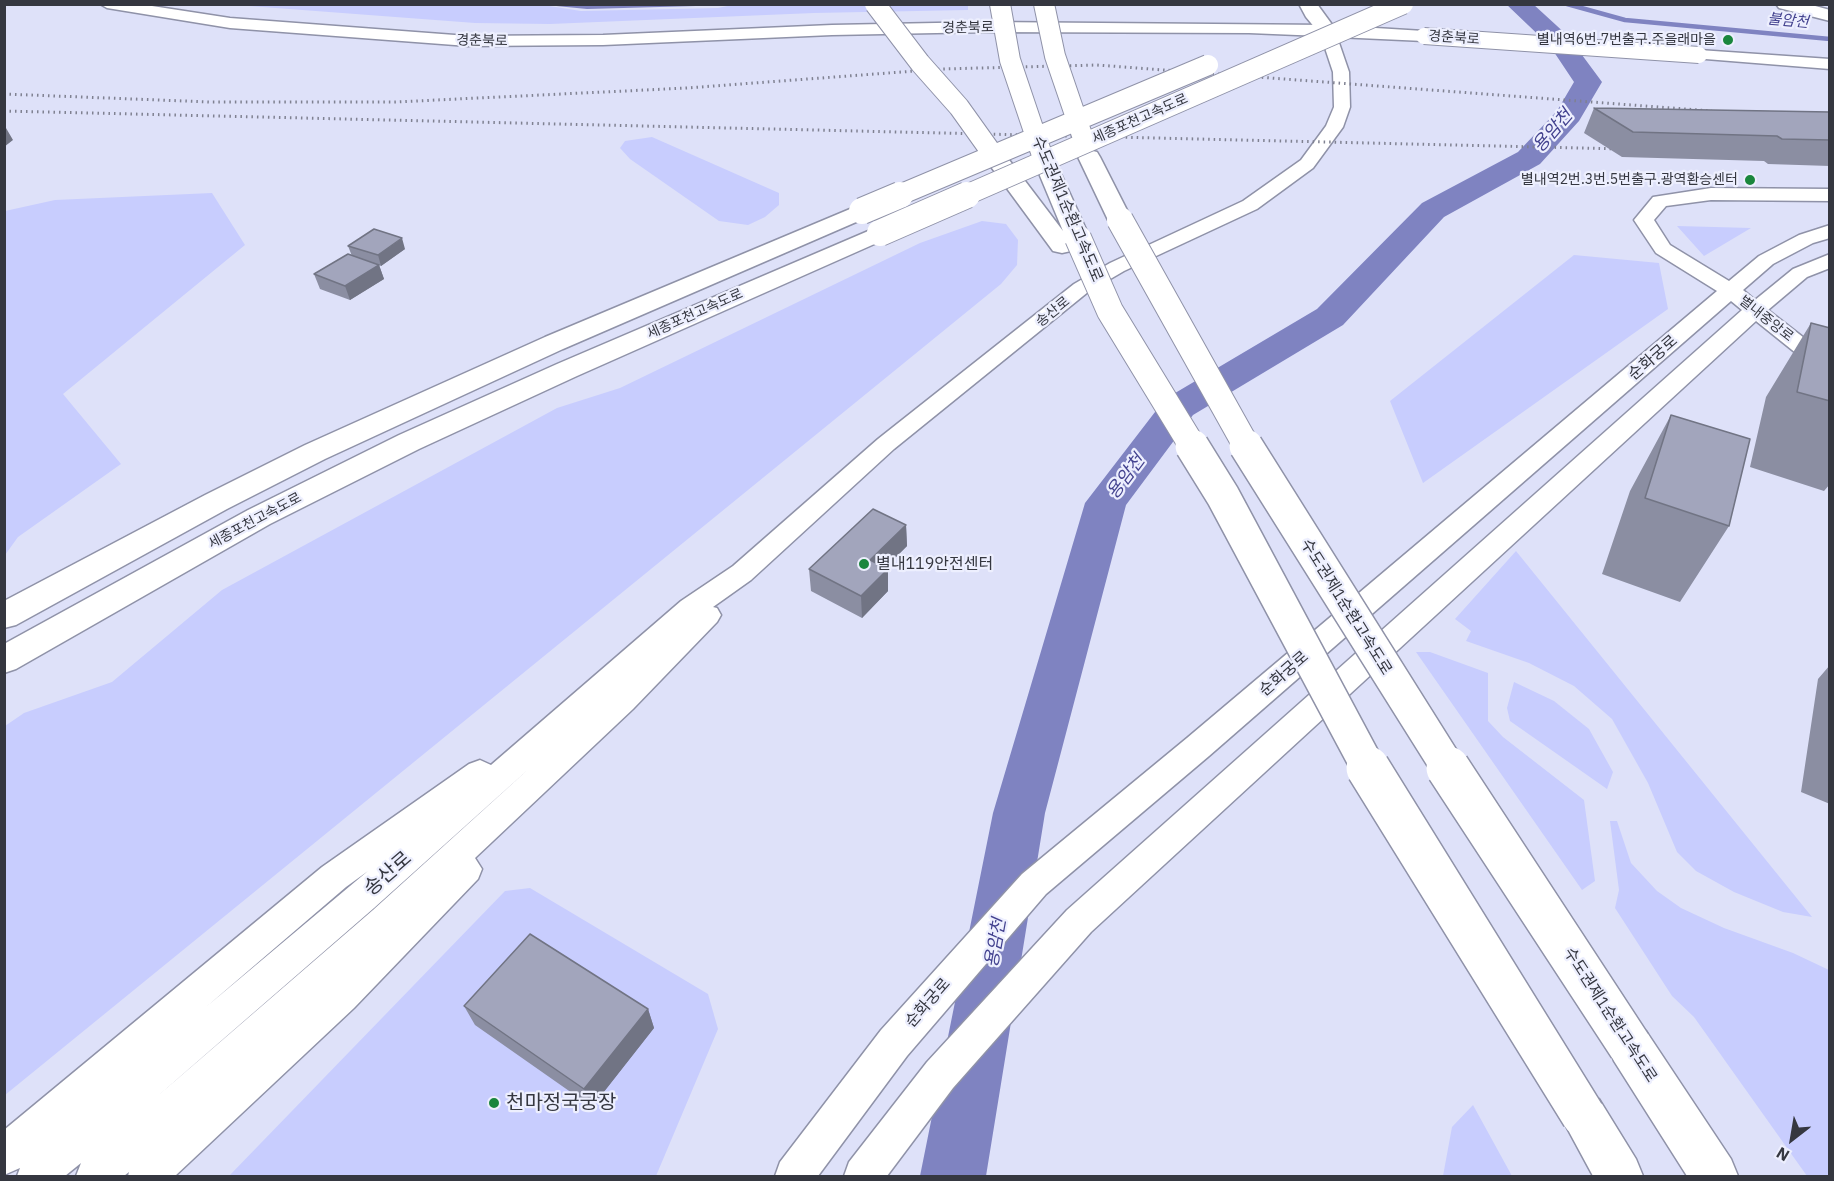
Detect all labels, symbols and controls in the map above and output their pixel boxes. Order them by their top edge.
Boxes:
water label: 불암천 [1767,10,1809,32]
street label: 경춘북로 [942,19,994,37]
street label: 경춘북로 [1428,28,1480,48]
street label: 경춘북로 [456,32,508,50]
place label: 별내역6번.7번출구.주을래마을 [1537,32,1716,48]
marker: 별내역6번.7번출구.주을래마을 [1721,33,1735,47]
street label: 세종포천고속도로 [1090,90,1190,148]
water label: 용암천 [1529,105,1577,157]
street label: 수도권제1순환고속도로 [1028,133,1106,285]
place label: 별내역2번.3번.5번출구.광역환승센터 [1521,172,1738,188]
marker: 별내역2번.3번.5번출구.광역환승센터 [1743,173,1757,187]
street label: 세종포천고속도로 [645,285,745,343]
street label: 송산로 [1033,293,1073,331]
street label: 별내중앙로 [1735,293,1797,345]
street label: 순화궁로 [1624,331,1682,385]
water label: 용암천 [1102,451,1150,503]
street label: 세종포천고속도로 [206,489,304,553]
street label: 수도권제1순환고속도로 [1296,535,1396,679]
place label: 별내119안전센터 [876,554,993,574]
marker: 별내119안전센터 [857,557,871,571]
street label: 순화궁로 [1255,647,1313,701]
street label: 송산로 [359,847,417,901]
water label: 용암천 [981,917,1011,969]
street label: 수도권제1순환고속도로 [1559,944,1661,1086]
street label: 순화궁로 [901,974,955,1032]
place label: 천마정국궁장 [506,1091,616,1115]
marker: 천마정국궁장 [487,1096,501,1110]
north arrow [1762,1109,1822,1169]
text: N [1773,1143,1793,1166]

